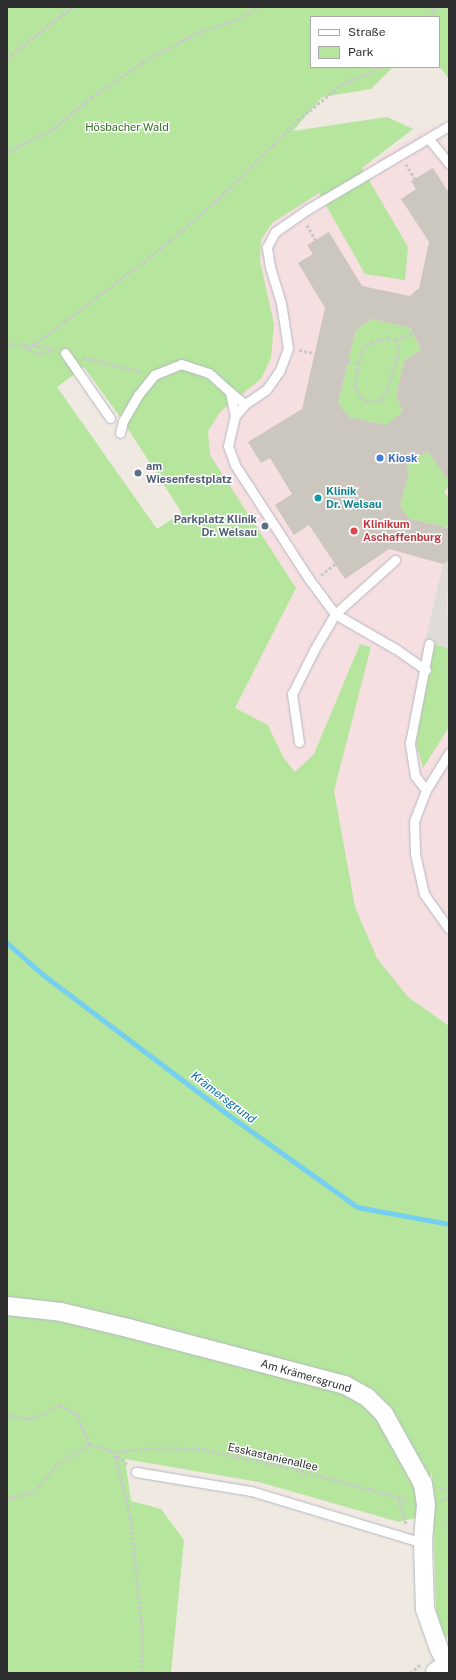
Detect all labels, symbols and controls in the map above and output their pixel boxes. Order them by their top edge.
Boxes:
legend [310,16,440,68]
text: Straße [348,25,385,39]
text: Park [348,45,374,59]
park label: Hösbacher Wald [85,120,169,134]
place label: Kiosk [388,451,417,465]
marker: Kiosk [375,453,385,463]
place label: am Wiesenfestplatz [146,460,232,486]
marker: am Wiesenfestplatz [133,468,143,478]
place label: Klinik Dr. Welsau [326,485,382,511]
marker: Klinik Dr. Welsau [313,493,323,503]
place label: Parkplatz Klinik Dr. Welsau [174,513,257,539]
place label: Klinikum Aschaffenburg [363,518,441,544]
marker: Parkplatz Klinik Dr. Welsau [260,521,270,531]
marker: Klinikum Aschaffenburg [348,525,360,537]
water label: Krämersgrund [188,1069,258,1127]
street label: Am Krämersgrund [259,1357,353,1395]
street label: Esskastanienallee [227,1440,319,1474]

